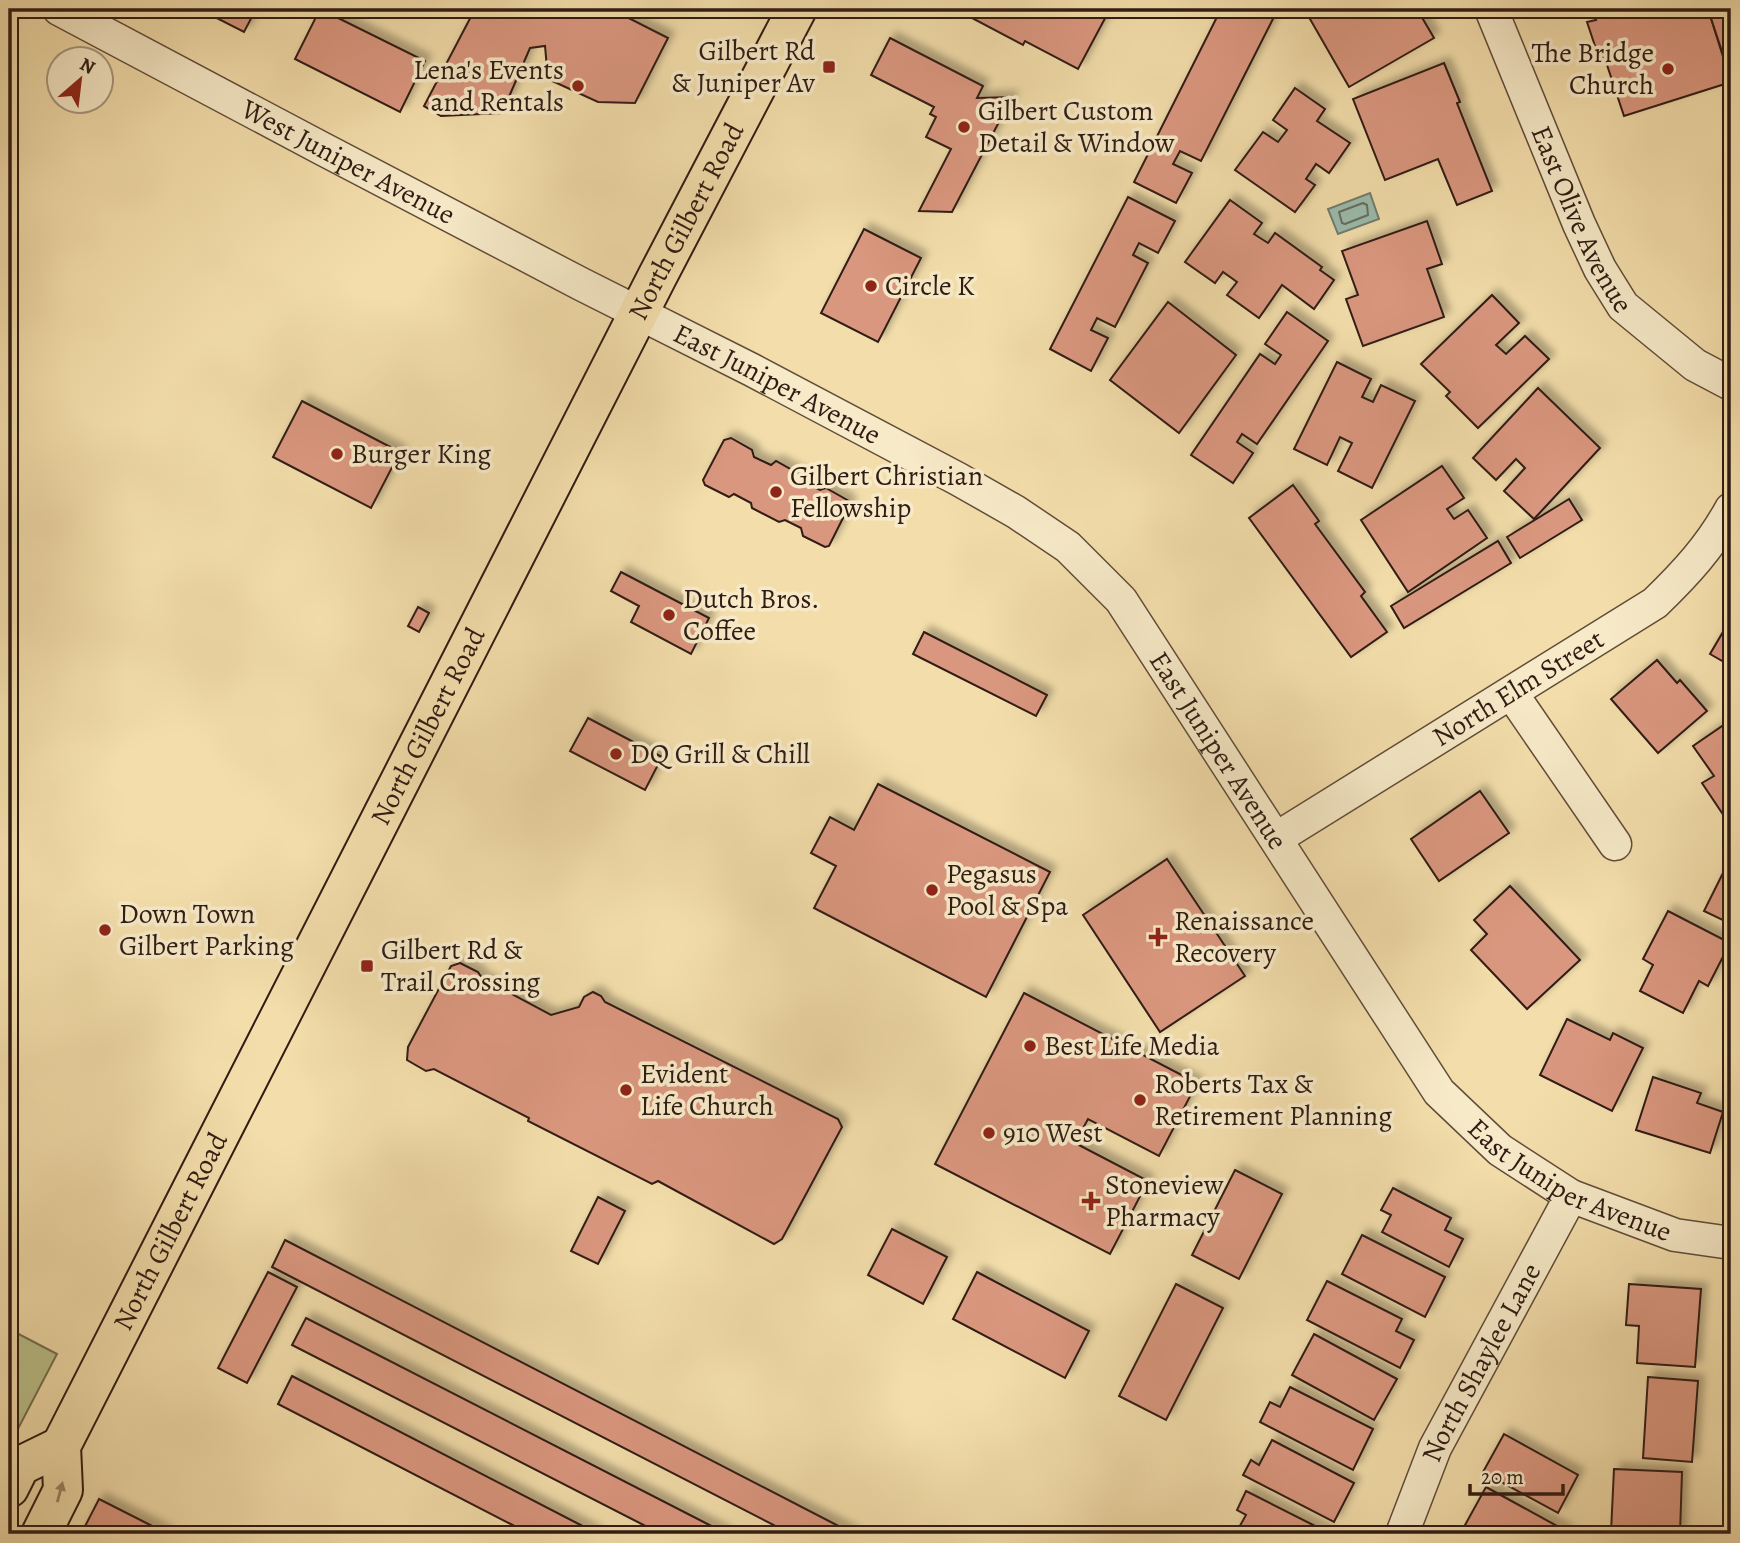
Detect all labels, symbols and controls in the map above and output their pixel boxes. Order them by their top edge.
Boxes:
place label: Gilbert Rd & Juniper Av [671,32,816,102]
place label: The Bridge Church [1532,34,1654,104]
north arrow [46,46,116,116]
text: N [75,51,100,81]
place label: Lena's Events and Rentals [413,51,564,121]
marker: Gilbert Rd & Juniper Av [821,59,837,75]
marker: The Bridge Church [1660,61,1676,77]
marker: Lena's Events and Rentals [570,78,586,94]
street label: West Juniper Avenue [234,90,461,234]
place label: Gilbert Custom Detail & Window [978,92,1175,162]
street label: North Gilbert Road [619,115,754,327]
marker: Gilbert Custom Detail & Window [956,119,972,135]
street label: East Olive Avenue [1522,120,1642,320]
place label: Circle K [885,267,975,305]
marker: Circle K [863,278,879,294]
street label: East Juniper Avenue [667,314,887,454]
place label: Burger King [351,435,491,473]
marker: Burger King [329,446,345,462]
place label: Gilbert Christian Fellowship [790,457,983,527]
marker: Gilbert Christian Fellowship [768,484,784,500]
place label: Dutch Bros. Coffee [683,580,820,650]
marker: Dutch Bros. Coffee [661,607,677,623]
street label: North Gilbert Road [362,620,495,832]
street label: North Elm Street [1425,620,1611,756]
street label: East Juniper Avenue [1140,644,1296,857]
place label: DQ Grill & Chill [630,735,810,773]
marker: DQ Grill & Chill [608,746,624,762]
place label: Pegasus Pool & Spa [946,855,1068,925]
marker: Pegasus Pool & Spa [924,882,940,898]
place label: Down Town Gilbert Parking [119,895,294,965]
place label: Renaissance Recovery [1174,902,1314,972]
marker: Down Town Gilbert Parking [97,922,113,938]
marker: Renaissance Recovery [1148,927,1168,947]
place label: Gilbert Rd & Trail Crossing [381,931,540,1001]
marker: Gilbert Rd & Trail Crossing [359,958,375,974]
place label: Best Life Media [1044,1027,1220,1065]
marker: Best Life Media [1022,1038,1038,1054]
place label: Evident Life Church [640,1055,774,1125]
place label: Roberts Tax & Retirement Planning [1154,1065,1392,1135]
marker: Evident Life Church [618,1082,634,1098]
marker: Roberts Tax & Retirement Planning [1132,1092,1148,1108]
street label: East Juniper Avenue [1459,1110,1677,1251]
place label: 910 West [1003,1114,1103,1152]
street label: North Gilbert Road [104,1125,237,1337]
marker: 910 West [981,1125,997,1141]
place label: Stoneview Pharmacy [1105,1166,1224,1236]
marker: Stoneview Pharmacy [1083,1193,1099,1209]
street label: North Shaylee Lane [1412,1256,1550,1468]
scale bar [1470,1452,1563,1496]
text: 20 m [1481,1463,1524,1491]
one-way arrow [55,1480,66,1502]

